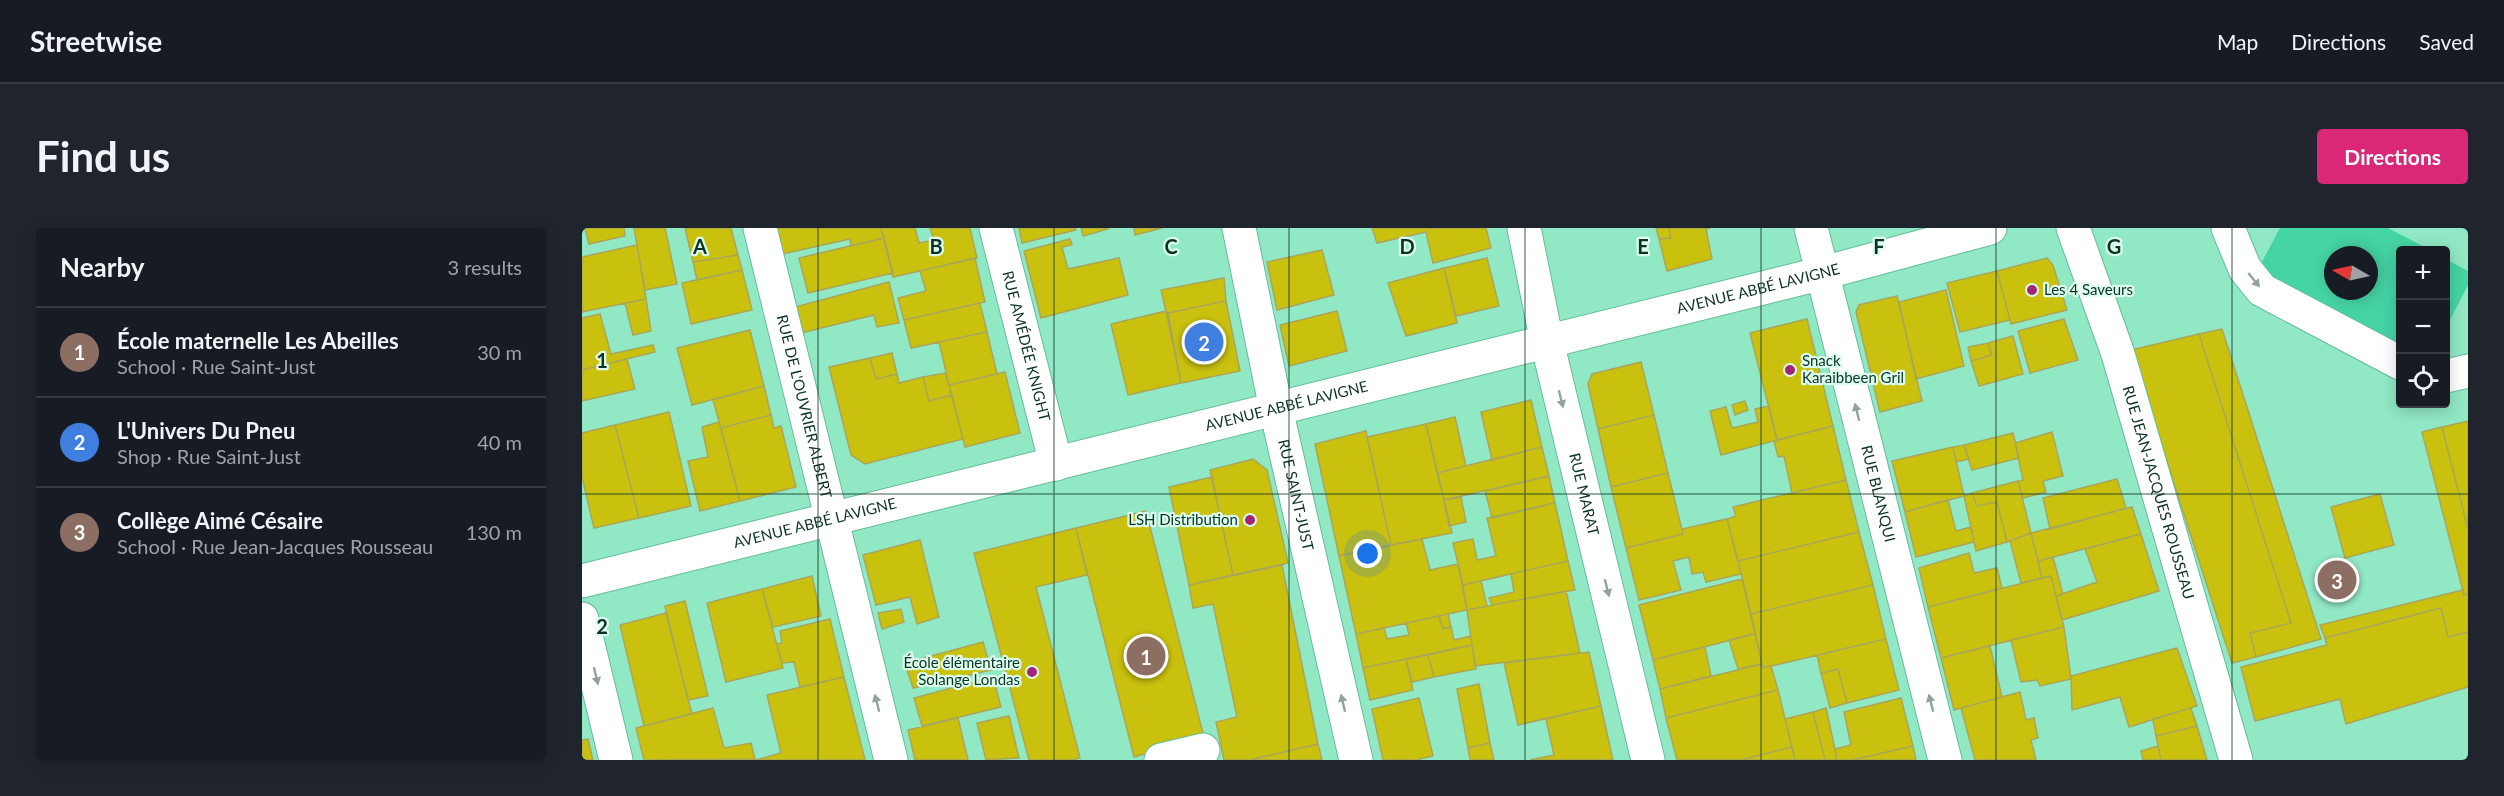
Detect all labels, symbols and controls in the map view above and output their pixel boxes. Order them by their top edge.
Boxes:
text: Streetwise [30,24,162,58]
text: Map [2217,29,2258,54]
text: Directions [2291,29,2386,54]
text: Saved [2419,29,2474,54]
button: Directions [2317,129,2468,184]
text: Find us [36,131,170,181]
text: A [692,234,707,258]
text: B [929,234,943,258]
text: C [1164,234,1178,258]
text: D [1399,234,1415,258]
text: E [1637,234,1649,258]
text: F [1873,234,1885,258]
text: G [2107,234,2121,258]
north arrow [2324,246,2378,300]
map controls [2396,246,2450,408]
button: + [2396,246,2450,300]
text: Nearby [60,251,145,283]
text: 3 results [447,255,522,279]
street label: AVENUE ABBÉ LAVIGNE [1675,259,1841,317]
street label: RUE AMÉDÉE KNIGHT [999,269,1055,423]
one-way arrow [2247,272,2260,288]
place label: Les 4 Saveurs [2044,280,2133,298]
marker: Les 4 Saveurs [2025,283,2039,297]
button: − [2396,300,2450,354]
street label: RUE DE L'OUVRIER ALBERT [774,313,836,500]
pin: 2 [1184,320,1224,364]
text: École maternelle Les Abeilles [117,327,399,354]
text: 1 [74,340,85,364]
text: 30 m [477,340,522,364]
text: 1 [596,348,608,372]
place label: Snack Karaibbeen Gril [1802,351,1904,386]
text: School · Rue Saint-Just [117,354,315,378]
button: locate [2396,354,2450,408]
marker: Snack Karaibbeen Gril [1783,363,1797,377]
street label: AVENUE ABBÉ LAVIGNE [1203,376,1370,434]
street label: RUE JEAN-JACQUES ROUSSEAU [2120,383,2199,601]
one-way arrow [1556,390,1566,408]
one-way arrow [1852,403,1862,422]
text: L'Univers Du Pneu [117,417,295,444]
text: 2 [74,430,85,454]
text: 40 m [477,430,522,454]
street label: RUE SAINT-JUST [1275,437,1318,552]
street label: RUE BLANQUI [1858,443,1900,544]
text: Shop · Rue Saint-Just [117,444,301,468]
street label: RUE MARAT [1566,451,1603,537]
street label: AVENUE ABBÉ LAVIGNE [731,493,898,551]
text: Collège Aimé Césaire [117,507,323,534]
place label: LSH Distribution [1128,510,1238,528]
marker: LSH Distribution [1243,513,1257,527]
text: 3 [74,520,85,544]
text: 130 m [466,520,522,544]
text: School · Rue Jean-Jacques Rousseau [117,534,433,558]
your location [1353,539,1382,568]
pin: 3 [2318,558,2356,602]
one-way arrow [1602,579,1612,597]
text: 2 [596,614,608,638]
pin: 1 [1126,634,1166,678]
place label: École élémentaire Solange Londas [903,653,1020,688]
marker: École élémentaire Solange Londas [1025,665,1039,679]
one-way arrow [591,667,601,685]
one-way arrow [871,694,881,712]
one-way arrow [1337,694,1347,712]
one-way arrow [1925,694,1935,712]

